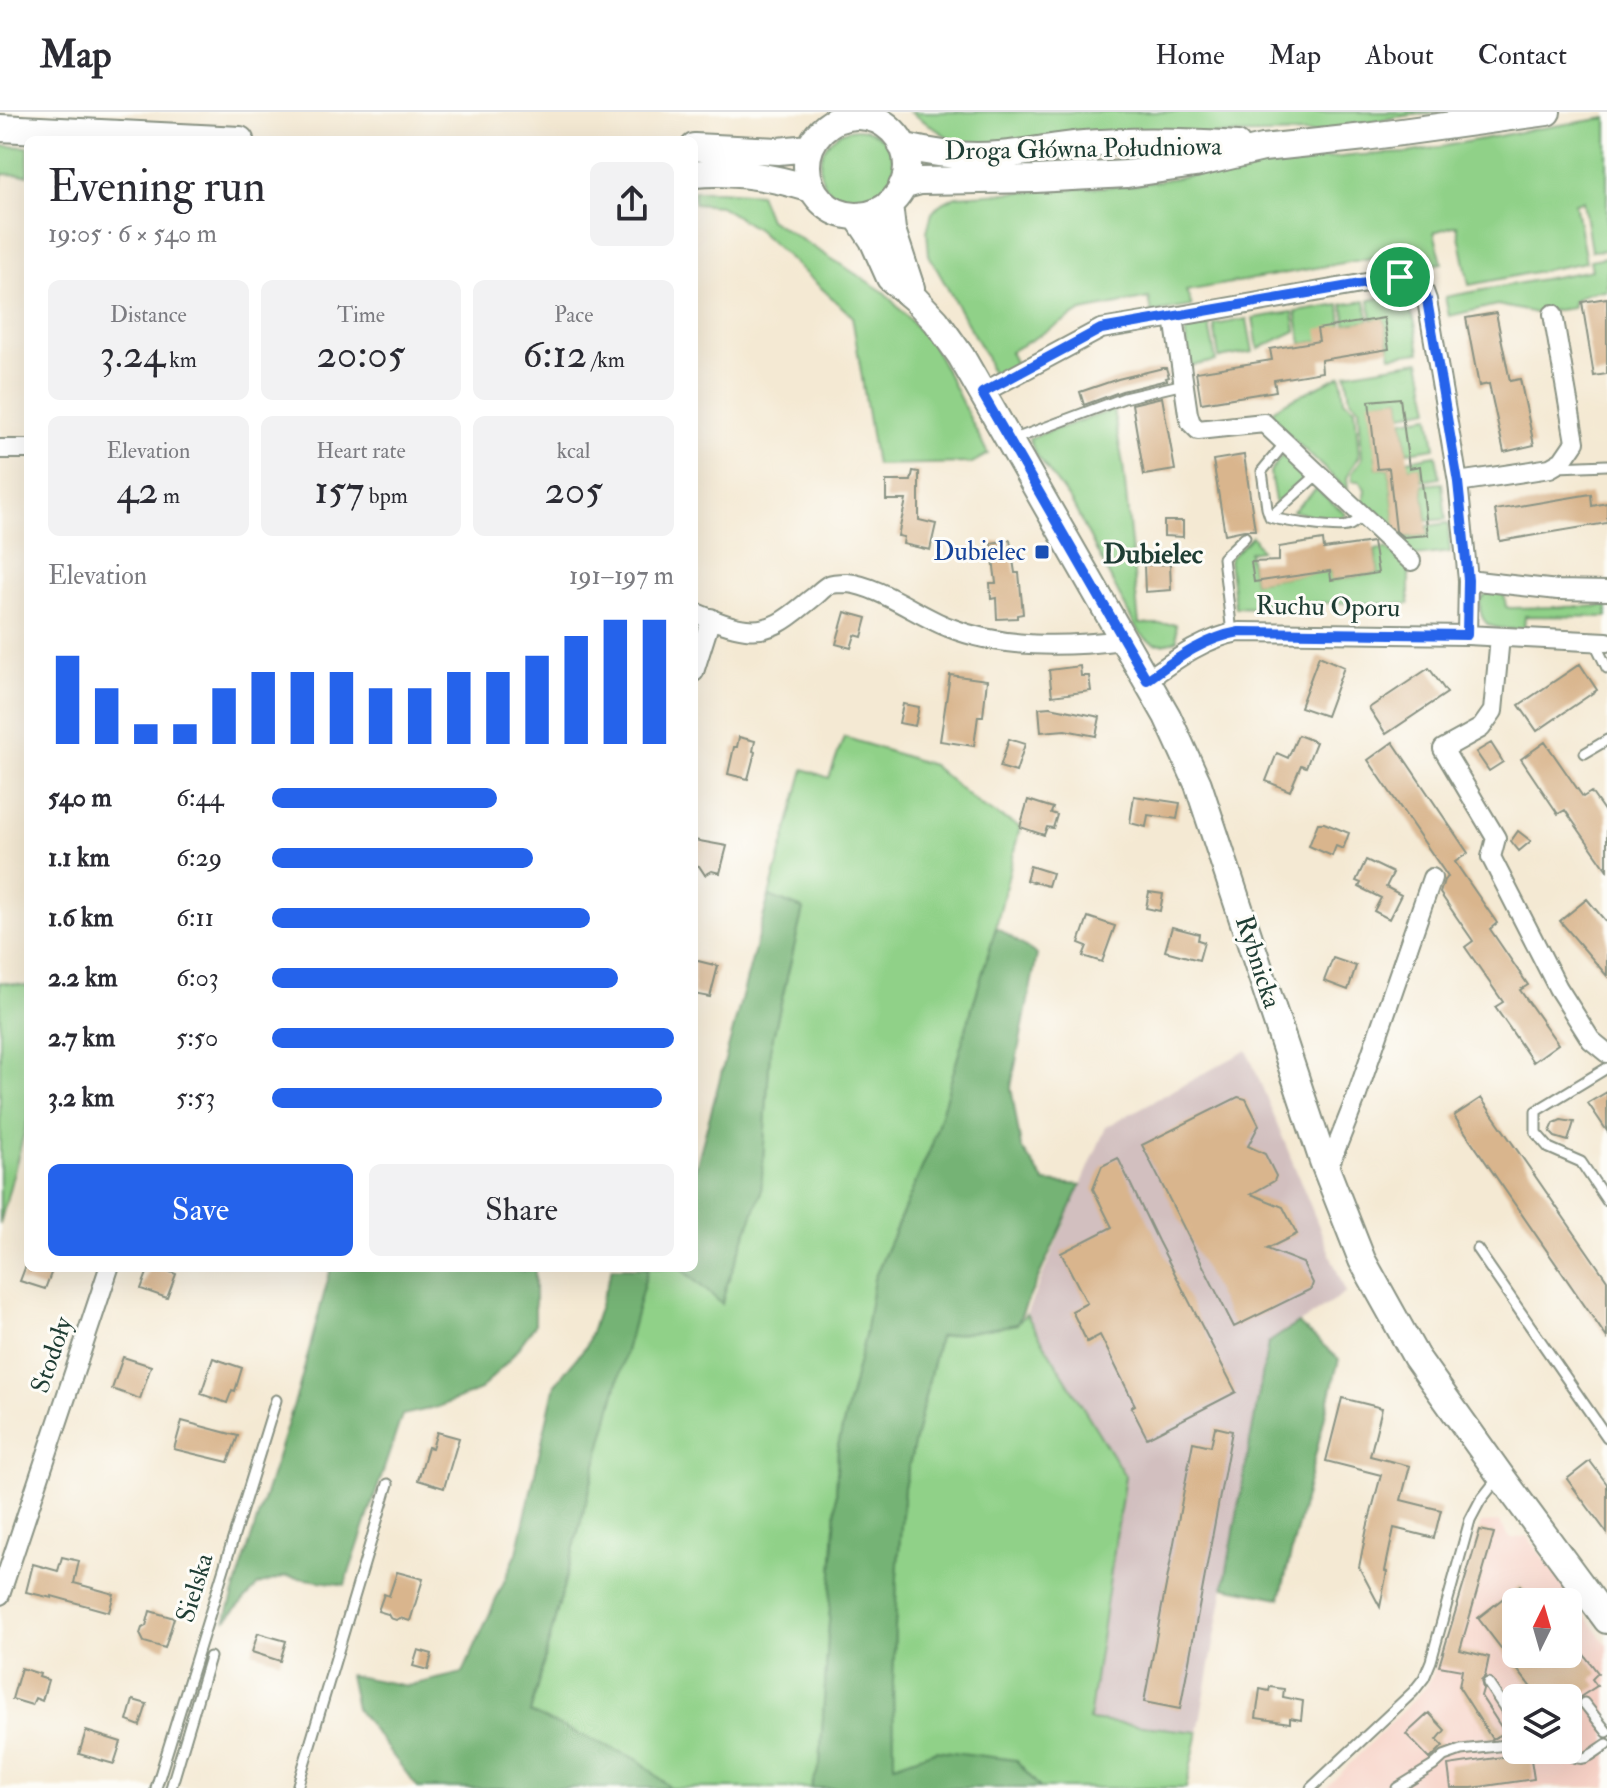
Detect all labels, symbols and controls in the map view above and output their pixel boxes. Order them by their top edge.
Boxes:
text: Map [40,31,111,79]
text: Home [1155,38,1225,73]
text: Map [1269,38,1321,73]
text: About [1365,38,1434,73]
text: Contact [1478,38,1567,73]
street label: Droga Główna Południowa [944,131,1222,167]
text: Evening run [48,160,266,215]
button: share [590,162,674,246]
text: 19:05 · 6 × 540 m [48,218,217,250]
pin [1366,243,1434,311]
icon: arrive [1378,255,1422,299]
text: Distance [110,301,187,329]
text: Time [337,301,385,329]
text: Pace [554,301,593,329]
text: 3.24 [100,329,165,380]
text: 20:05 [317,329,405,380]
text: 6:12 [522,329,587,380]
text: km [165,346,197,374]
text: /km [587,346,625,374]
text: Elevation [106,437,190,465]
text: Heart rate [316,437,406,465]
text: kcal [557,437,591,465]
text: 42 [117,465,158,516]
text: 157 [314,465,364,516]
text: 205 [544,465,603,516]
text: m [158,482,180,510]
text: bpm [364,482,408,510]
place label: Dubielec [933,536,1026,568]
district label: Dubielec [1103,537,1204,572]
marker: Dubielec [1033,543,1051,561]
text: Elevation [48,560,147,592]
text: 191–197 m [569,560,674,592]
street label: Ruchu Oporu [1255,590,1401,625]
text: 540 m [48,782,112,814]
text: 6:44 [176,782,224,814]
text: 1.1 km [48,842,110,874]
text: 6:29 [176,842,222,874]
text: 1.6 km [48,902,113,934]
text: 6:11 [176,902,214,934]
street label: Rybnicka [1228,911,1288,1013]
text: 2.2 km [48,962,117,994]
text: 6:03 [176,962,219,994]
text: 2.7 km [48,1022,115,1054]
text: 5:50 [176,1022,218,1054]
text: 3.2 km [48,1082,114,1114]
text: 5:53 [176,1082,215,1114]
button: Save [48,1164,353,1256]
button: Share [369,1164,674,1256]
street label: Stodoły [24,1312,80,1397]
street label: Sielska [169,1549,221,1626]
north arrow [1502,1588,1582,1668]
map controls [1502,1588,1582,1764]
button: layers [1502,1684,1582,1764]

